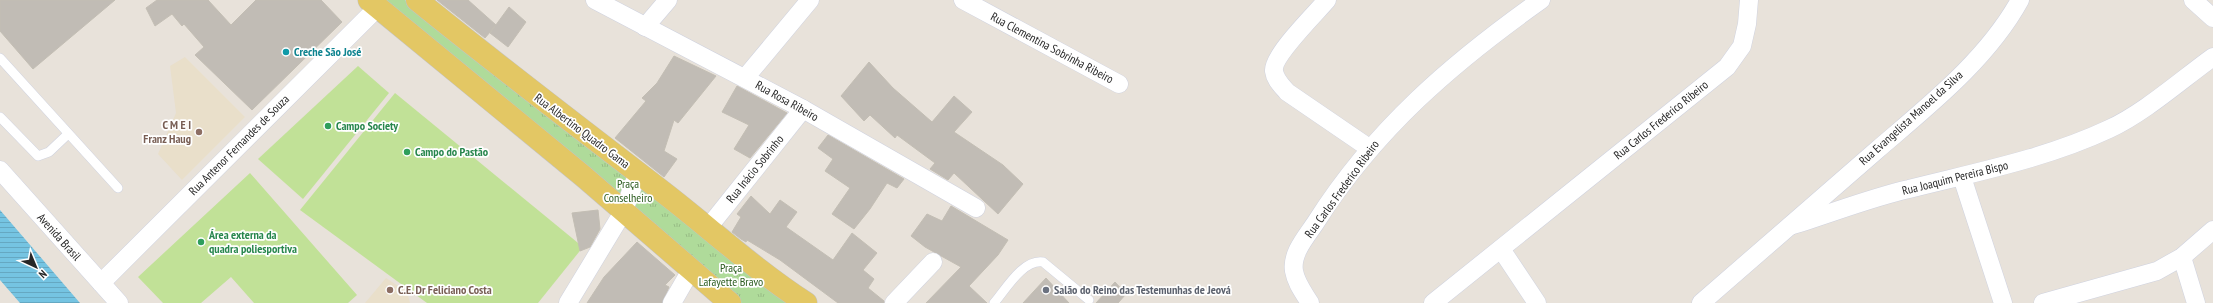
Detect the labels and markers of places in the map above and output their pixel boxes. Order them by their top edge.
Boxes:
place label: Creche São José [294,44,361,59]
marker: Creche São José [281,47,291,57]
place label: C M E I Franz Haug [143,117,191,146]
place label: Campo Society [336,118,398,133]
marker: Campo Society [323,121,333,131]
marker: C M E I Franz Haug [194,127,204,137]
place label: Campo do Pastão [415,144,489,159]
marker: Campo do Pastão [402,147,412,157]
place label: Área externa da quadra poliesportiva [208,227,297,256]
marker: Área externa da quadra poliesportiva [196,237,206,247]
place label: C.E. Dr Feliciano Costa [398,282,492,297]
place label: Salão do Reino das Testemunhas de Jeová [1054,282,1231,297]
marker: C.E. Dr Feliciano Costa [385,285,395,295]
marker: Salão do Reino das Testemunhas de Jeová [1041,285,1051,295]

